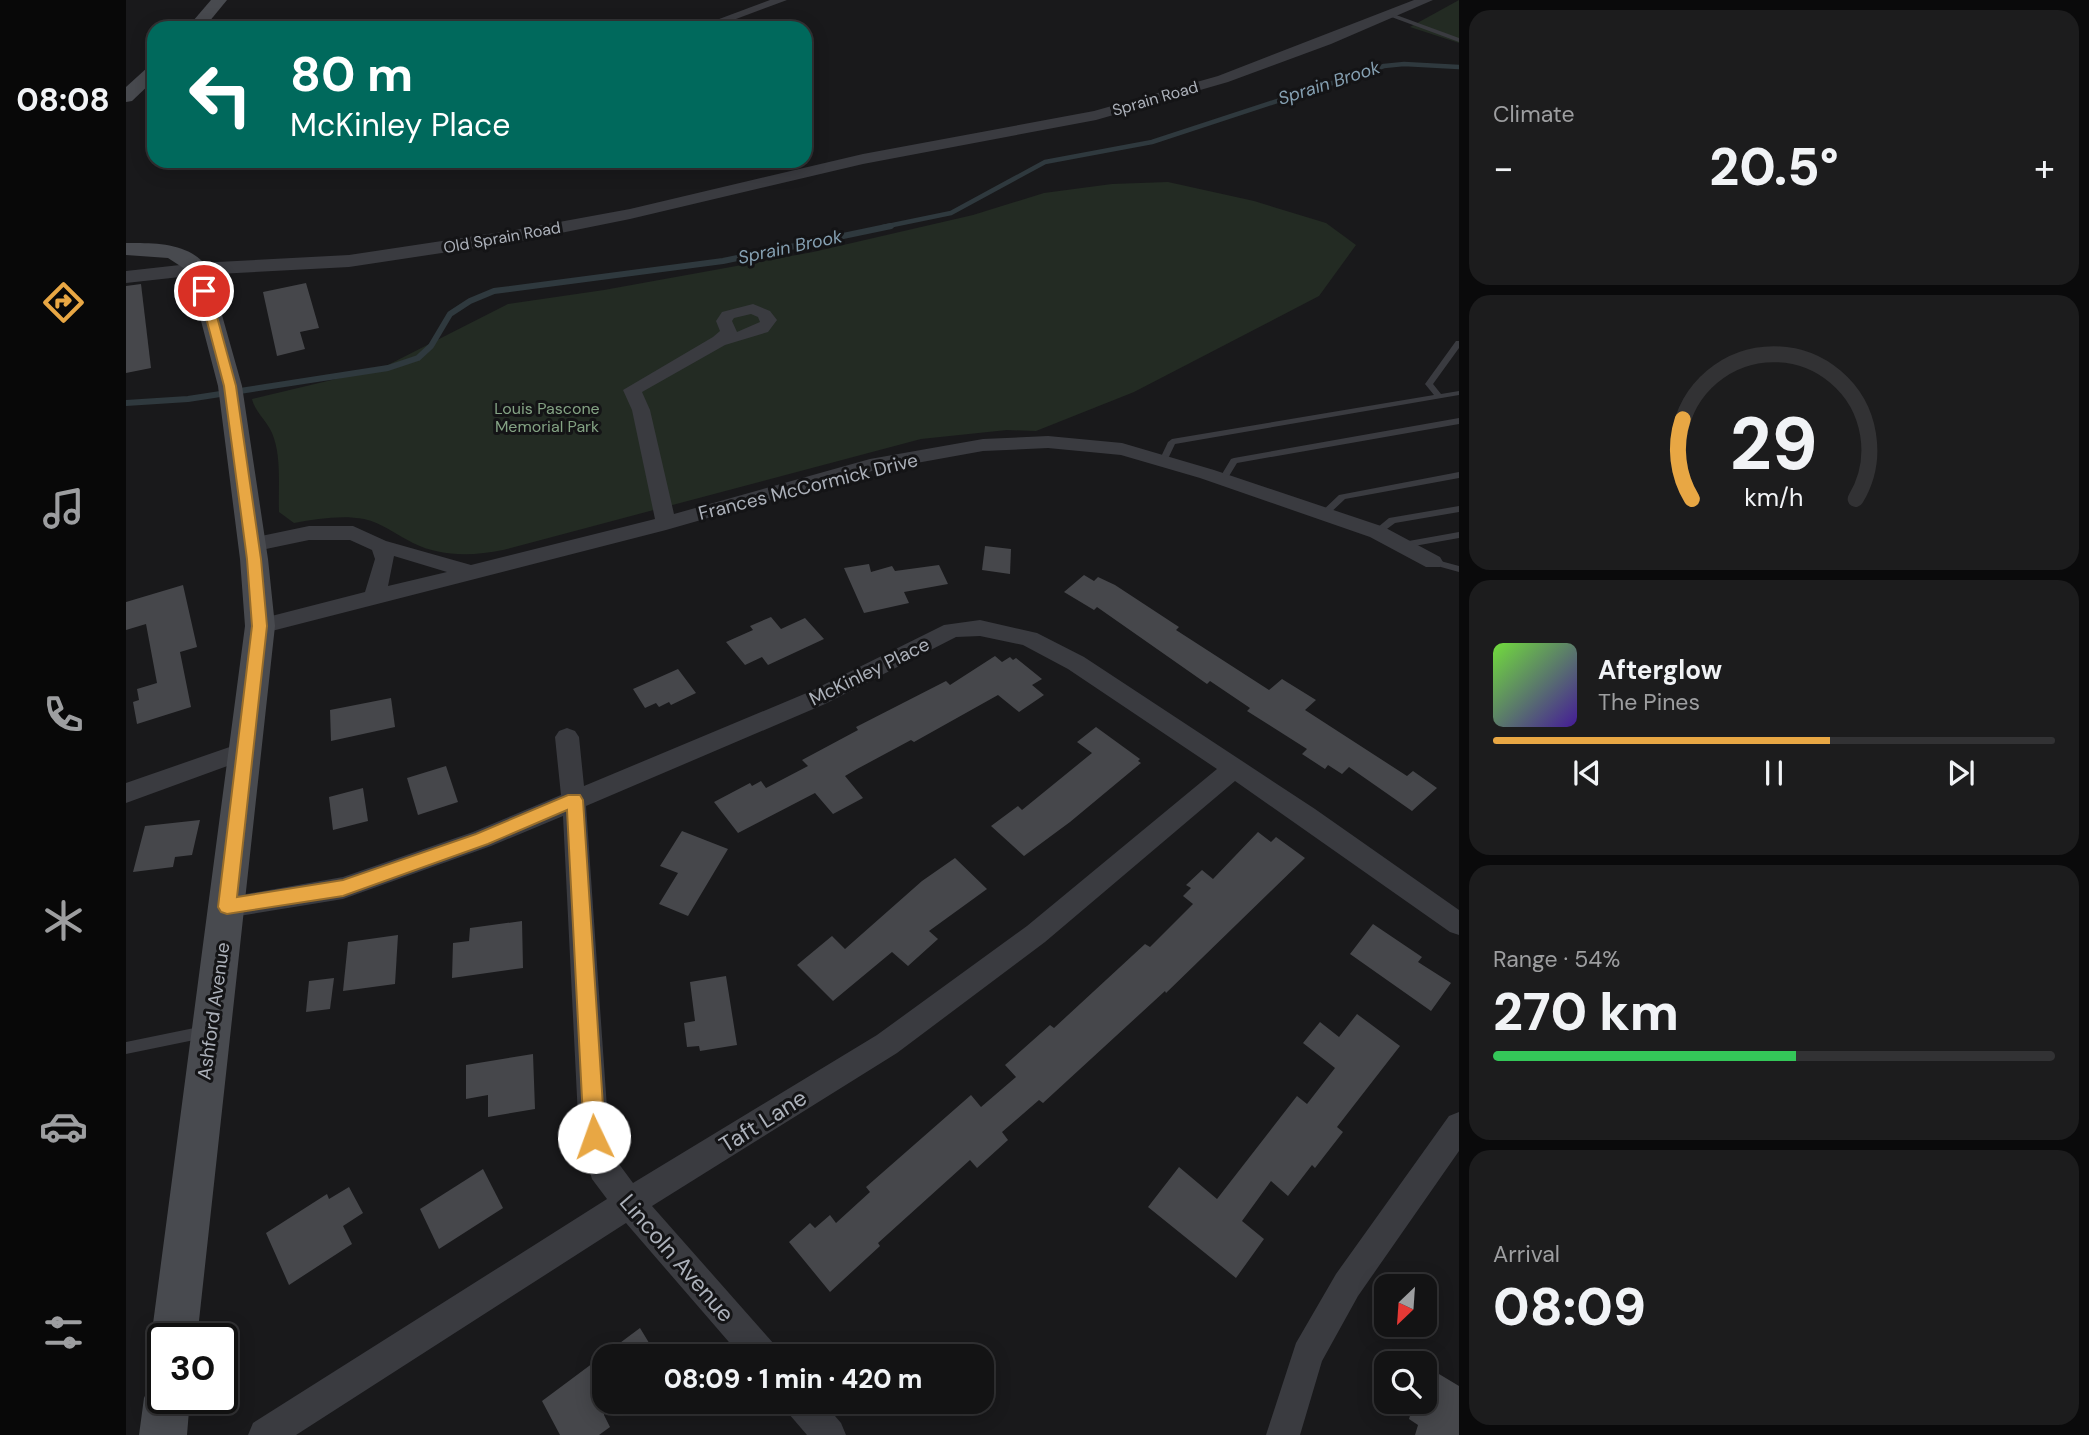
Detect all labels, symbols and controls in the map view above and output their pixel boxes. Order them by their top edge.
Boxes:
text: 80 m [290,42,413,106]
icon: left [175,49,266,140]
water label: Sprain Brook [1275,55,1384,111]
street label: Sprain Road [1110,76,1201,121]
text: 08:08 [16,79,110,121]
text: Climate [1493,99,1575,129]
text: McKinley Place [290,104,511,146]
text: 20.5° [1709,133,1839,201]
text: − [1493,143,1514,193]
text: + [2034,143,2055,193]
street label: Old Sprain Road [442,217,562,258]
water label: Sprain Brook [736,224,845,270]
pin [174,261,234,321]
icon: arrive [185,272,223,310]
icon: directions [39,278,88,327]
text: 29 [1730,397,1818,492]
park label: Louis Pascone Memorial Park [494,398,600,437]
street label: Frances McCormick Drive [696,447,921,526]
text: km/h [1744,480,1804,513]
icon: music [39,484,88,533]
street label: McKinley Place [805,632,934,711]
text: Afterglow [1598,653,1722,687]
text: The Pines [1598,687,1700,717]
icon: phone [39,690,88,739]
icon: previous [1568,754,1606,792]
icon: pause [1755,754,1793,792]
icon: next [1942,754,1980,792]
icon: climate [39,896,88,945]
street label: Ashford Avenue [191,941,236,1081]
text: Range · 54% [1493,944,1620,974]
text: 270 km [1493,978,1679,1046]
street label: Taft Lane [714,1082,812,1160]
position arrow [557,1100,631,1174]
icon: car [39,1102,88,1151]
street label: Lincoln Avenue [613,1188,741,1328]
text: Arrival [1493,1239,1560,1269]
text: 08:09 [1493,1273,1646,1341]
north arrow [1374,1274,1437,1337]
map controls [1374,1274,1437,1414]
icon: filters [39,1308,88,1357]
speed limit sign: 30 [147,1323,238,1414]
button: search [1374,1351,1437,1414]
text: 08:09 · 1 min · 420 m [664,1362,922,1396]

